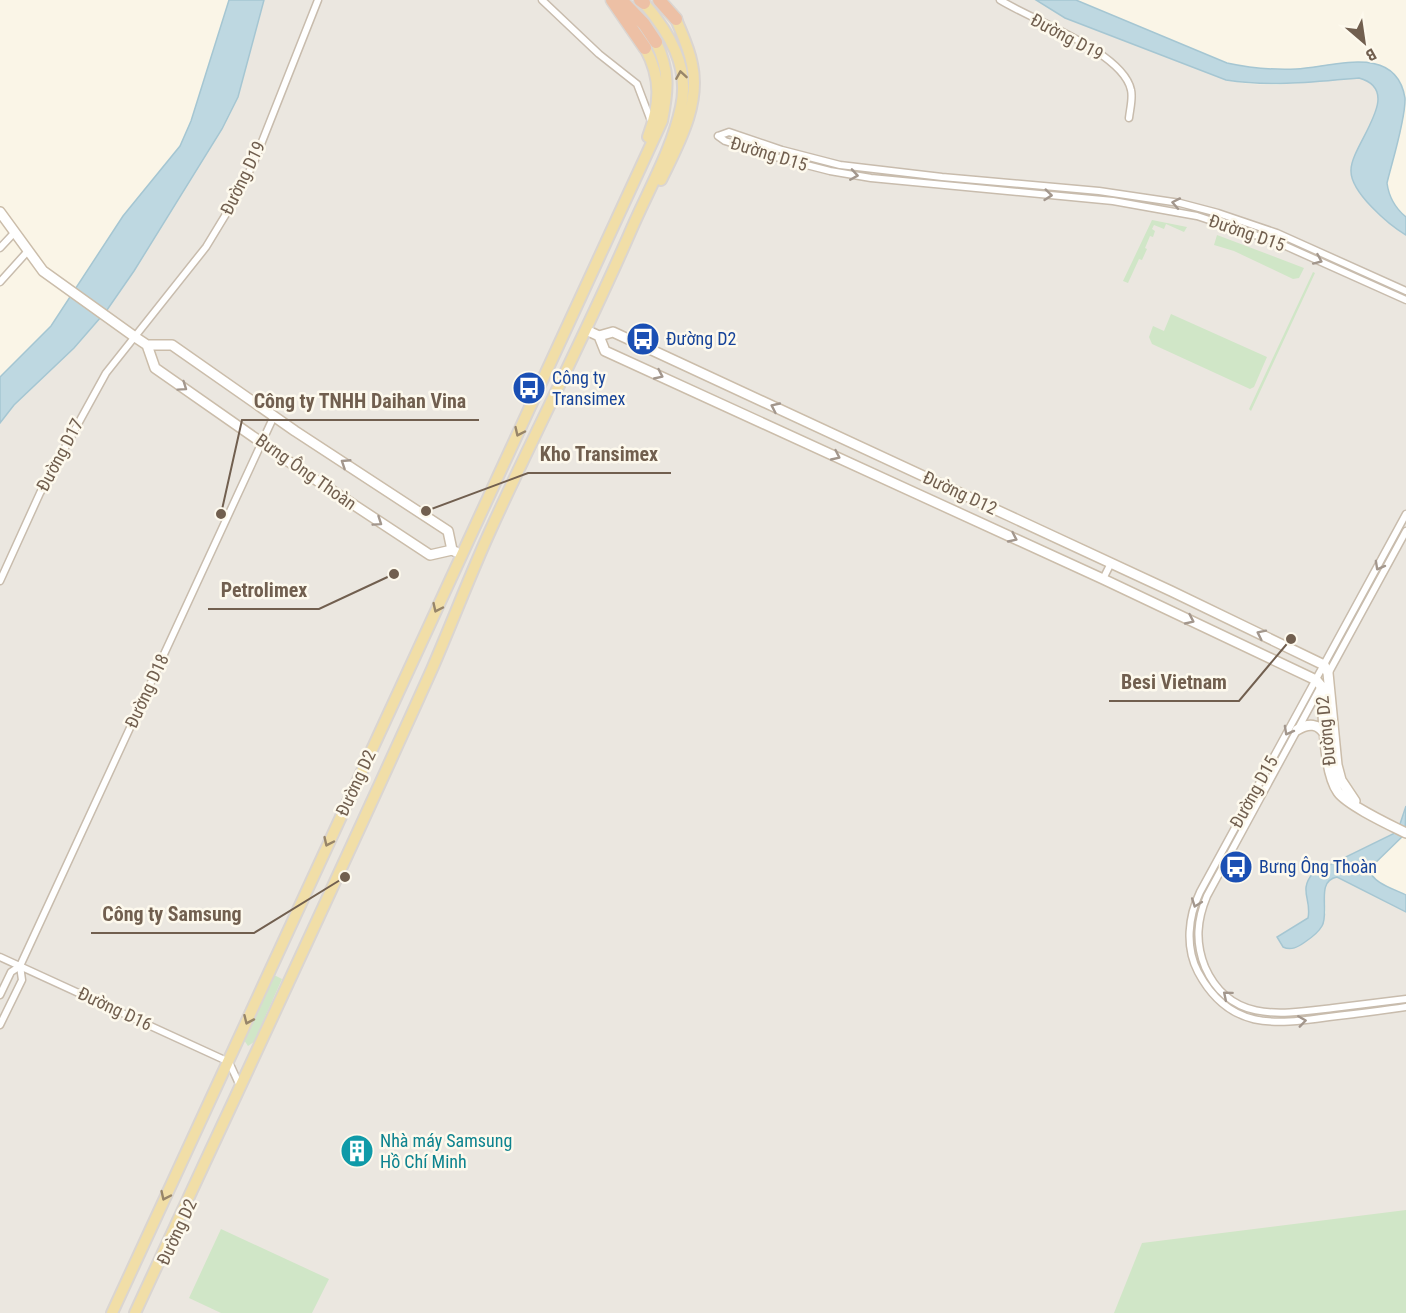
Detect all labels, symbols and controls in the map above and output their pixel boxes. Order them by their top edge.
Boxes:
street label: Đường D19 [1027,9,1107,64]
north arrow [1334,12,1394,72]
text: B [1362,44,1380,65]
one-way arrow [676,70,688,79]
street label: Đường D15 [728,132,810,175]
street label: Đường D19 [216,138,269,218]
one-way arrow [850,169,859,181]
one-way arrow [1044,188,1053,201]
one-way arrow [1171,197,1181,210]
street label: Đường D15 [1206,210,1288,255]
one-way arrow [1311,253,1322,265]
bus stop icon: Đường D2 [625,321,661,357]
place label: Đường D2 [666,328,736,349]
place label: Công ty Transimex [552,367,626,409]
one-way arrow [652,368,663,380]
bus stop icon: Công ty Transimex [511,370,547,406]
one-way arrow [176,380,187,391]
callout: Công ty TNHH Daihan Vina [242,382,479,420]
text: Công ty TNHH Daihan Vina [254,389,466,413]
one-way arrow [770,403,781,415]
street label: Đường D17 [32,415,87,495]
one-way arrow [514,426,526,437]
street label: Bưng Ông Thoàn [252,429,361,514]
callout: Kho Transimex [528,435,671,473]
text: Kho Transimex [540,442,658,466]
one-way arrow [829,449,840,461]
one-way arrow [340,460,351,471]
street label: Đường D12 [920,466,1001,519]
one-way arrow [372,514,383,525]
one-way arrow [1007,530,1018,542]
one-way arrow [1375,560,1386,570]
callout: Petrolimex [208,571,319,609]
text: Petrolimex [221,578,307,602]
one-way arrow [433,602,445,613]
one-way arrow [1183,612,1194,624]
one-way arrow [1256,630,1267,642]
street label: Đường D18 [120,650,173,731]
callout: Besi Vietnam [1109,663,1239,701]
text: Besi Vietnam [1121,670,1227,694]
street label: Đường D2 [1311,695,1340,767]
one-way arrow [1284,725,1295,735]
street label: Đường D2 [331,746,380,819]
street label: Đường D15 [1225,752,1282,832]
one-way arrow [324,835,336,846]
bus stop icon: Bưng Ông Thoàn [1218,849,1254,885]
place label: Bưng Ông Thoàn [1259,856,1377,877]
callout: Công ty Samsung [91,895,254,933]
one-way arrow [1190,897,1203,907]
text: Công ty Samsung [102,902,242,926]
street label: Đường D16 [75,982,156,1035]
one-way arrow [1223,991,1234,1002]
one-way arrow [243,1013,255,1024]
one-way arrow [1297,1015,1306,1027]
place label: Nhà máy Samsung Hồ Chí Minh [380,1130,512,1172]
building icon: Nhà máy Samsung Hồ Chí Minh [339,1133,375,1169]
one-way arrow [161,1190,173,1201]
street label: Đường D2 [152,1195,201,1268]

